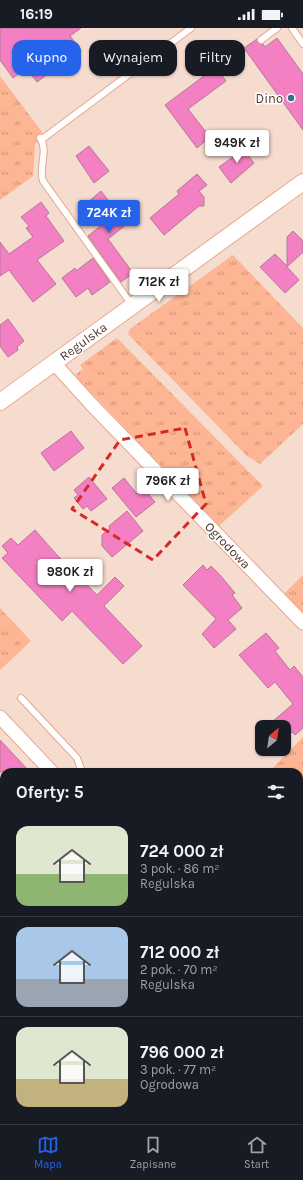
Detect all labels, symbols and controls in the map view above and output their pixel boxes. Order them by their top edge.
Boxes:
text: 16:19 [20,5,53,23]
chip: Kupno [12,40,81,76]
chip: Wynajem [89,40,177,76]
chip: Filtry [185,40,245,76]
place label: Dino [256,91,283,106]
marker: Dino [286,93,296,103]
pin: 949K zł [200,130,274,164]
text: 949K zł [214,135,260,150]
pin: 724K zł [72,200,146,234]
text: 724K zł [87,205,131,220]
pin: 712K zł [122,269,196,303]
text: 712K zł [138,274,180,289]
street label: Regulska [57,319,110,364]
pin: 796K zł [131,468,205,502]
text: 796K zł [146,473,190,488]
street label: Ogrodowa [202,519,254,572]
pin: 980K zł [33,559,107,593]
text: 980K zł [47,564,93,579]
north arrow [255,720,291,756]
map controls [255,720,291,756]
icon: filters [265,781,287,803]
text: Oferty: 5 [16,782,84,802]
text: 724 000 zł [140,841,223,861]
icon: home [48,842,96,890]
text: 3 pok. · 86 m² [140,861,220,876]
text: Regulska [140,876,195,891]
text: 712 000 zł [140,942,219,962]
icon: home [48,943,96,991]
text: 2 pok. · 70 m² [140,962,218,977]
text: Regulska [140,977,195,992]
text: 796 000 zł [140,1042,224,1062]
icon: home [48,1043,96,1091]
text: 3 pok. · 77 m² [140,1062,216,1077]
text: Ogrodowa [140,1077,199,1092]
tab: Mapa [34,1134,62,1171]
tab: Zapisane [130,1134,176,1171]
tab: Start [244,1134,269,1171]

